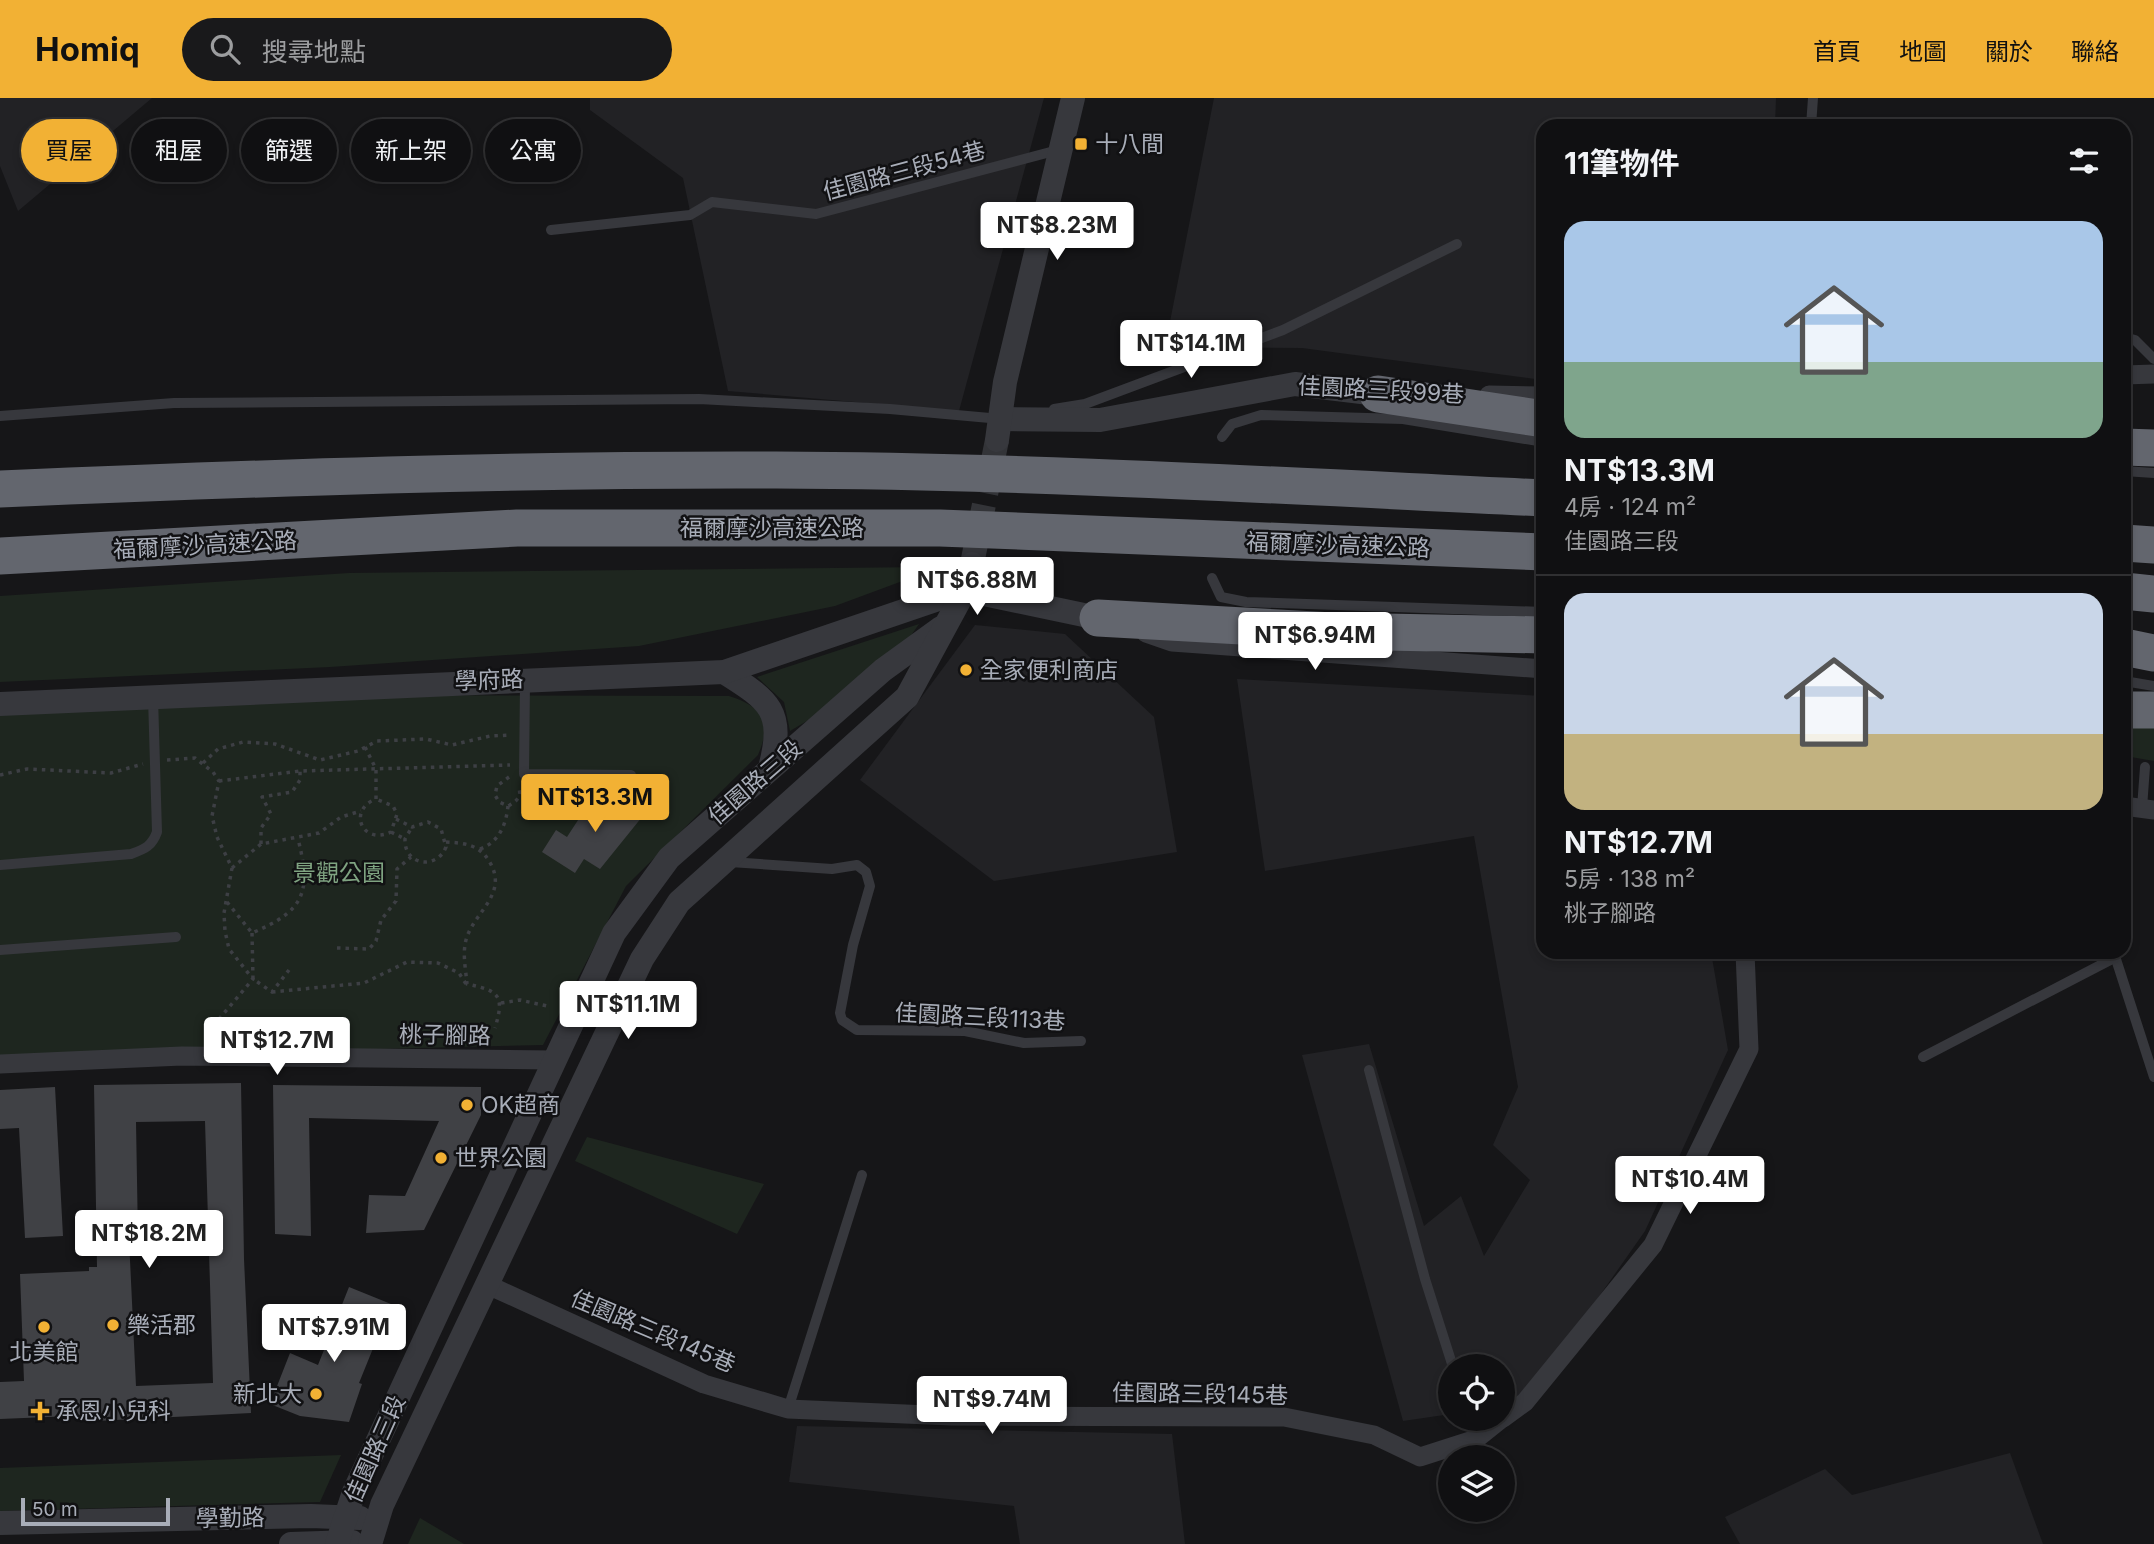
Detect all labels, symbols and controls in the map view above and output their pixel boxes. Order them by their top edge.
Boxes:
search box [182,18,672,81]
text: Homiq [35,29,140,69]
icon: search [206,30,244,68]
text: 搜尋地點 [262,36,366,67]
text: 首頁 [1813,37,1861,66]
text: 地圖 [1899,37,1947,66]
text: 關於 [1985,37,2033,66]
text: 聯絡 [2071,37,2119,66]
chip: 買屋 [21,119,117,182]
chip: 租屋 [131,119,227,182]
chip: 篩選 [241,119,337,182]
chip: 新上架 [351,119,471,182]
chip: 公寓 [485,119,581,182]
place label: 十八間 [1095,130,1164,158]
street label: 佳園路三段54巷 [820,136,988,206]
marker: 十八間 [1073,136,1089,152]
icon: filters [2065,142,2103,180]
text: 11筆物件 [1564,145,1680,181]
pin: NT$8.23M [985,202,1129,262]
text: NT$8.23M [997,211,1117,239]
icon: home [1771,267,1897,393]
pin: NT$14.1M [1119,320,1263,380]
text: NT$14.1M [1136,329,1246,357]
street label: 佳園路三段99巷 [1297,372,1465,408]
text: NT$13.3M [1564,452,1715,488]
text: 4房 · 124 m² [1564,493,1696,521]
street label: 福爾摩沙高速公路 [680,514,864,542]
street label: 福爾摩沙高速公路 [112,526,298,564]
text: 佳園路三段 [1564,527,1679,555]
street label: 福爾摩沙高速公路 [1246,528,1430,562]
pin: NT$6.88M [905,558,1049,617]
text: NT$6.88M [917,566,1037,594]
pin: NT$6.94M [1243,612,1387,672]
text: NT$6.94M [1254,621,1376,649]
icon: home [1771,639,1897,765]
place label: 全家便利商店 [980,656,1118,684]
marker: 全家便利商店 [958,662,974,678]
street label: 學府路 [454,665,524,695]
street label: 佳園路三段 [702,734,808,830]
pin: NT$13.3M [523,774,667,834]
text: NT$13.3M [537,783,653,811]
text: NT$12.7M [1564,824,1713,860]
park label: 景觀公園 [293,859,385,887]
text: 5房 · 138 m² [1564,865,1695,893]
text: 桃子腳路 [1564,899,1656,927]
pin: NT$11.1M [556,982,700,1041]
text: NT$11.1M [576,990,680,1018]
street label: 佳園路三段113巷 [894,999,1066,1035]
pin: NT$12.7M [205,1018,349,1077]
street label: 桃子腳路 [399,1020,491,1050]
text: NT$12.7M [220,1026,334,1054]
place label: OK超商 [481,1091,560,1119]
marker: OK超商 [459,1097,475,1113]
place label: 世界公園 [455,1144,547,1172]
marker: 世界公園 [433,1150,449,1166]
pin: NT$10.4M [1618,1156,1762,1216]
text: NT$10.4M [1631,1165,1749,1193]
pin: NT$18.2M [77,1210,221,1270]
text: NT$18.2M [91,1219,207,1247]
street label: 佳園路三段145巷 [566,1284,740,1378]
pin: NT$7.91M [262,1304,406,1364]
place label: 樂活郡 [127,1311,196,1339]
text: NT$7.91M [278,1313,390,1341]
marker: 樂活郡 [105,1317,121,1333]
marker: 北美館 [36,1319,52,1335]
place label: 北美館 [10,1338,79,1366]
map controls [1438,1354,1515,1522]
button: locate [1438,1354,1515,1431]
pin: NT$9.74M [920,1376,1064,1436]
street label: 佳園路三段145巷 [1112,1378,1288,1410]
place label: 新北大 [233,1380,302,1408]
text: NT$9.74M [933,1385,1051,1413]
marker: 新北大 [308,1386,324,1402]
street label: 佳園路三段 [339,1391,411,1507]
place label: 承恩小兒科 [56,1397,171,1425]
marker: 承恩小兒科 [30,1401,50,1421]
button: layers [1438,1445,1515,1522]
scale bar [21,1495,170,1527]
text: 50 m [32,1498,78,1521]
street label: 學勤路 [195,1503,265,1533]

